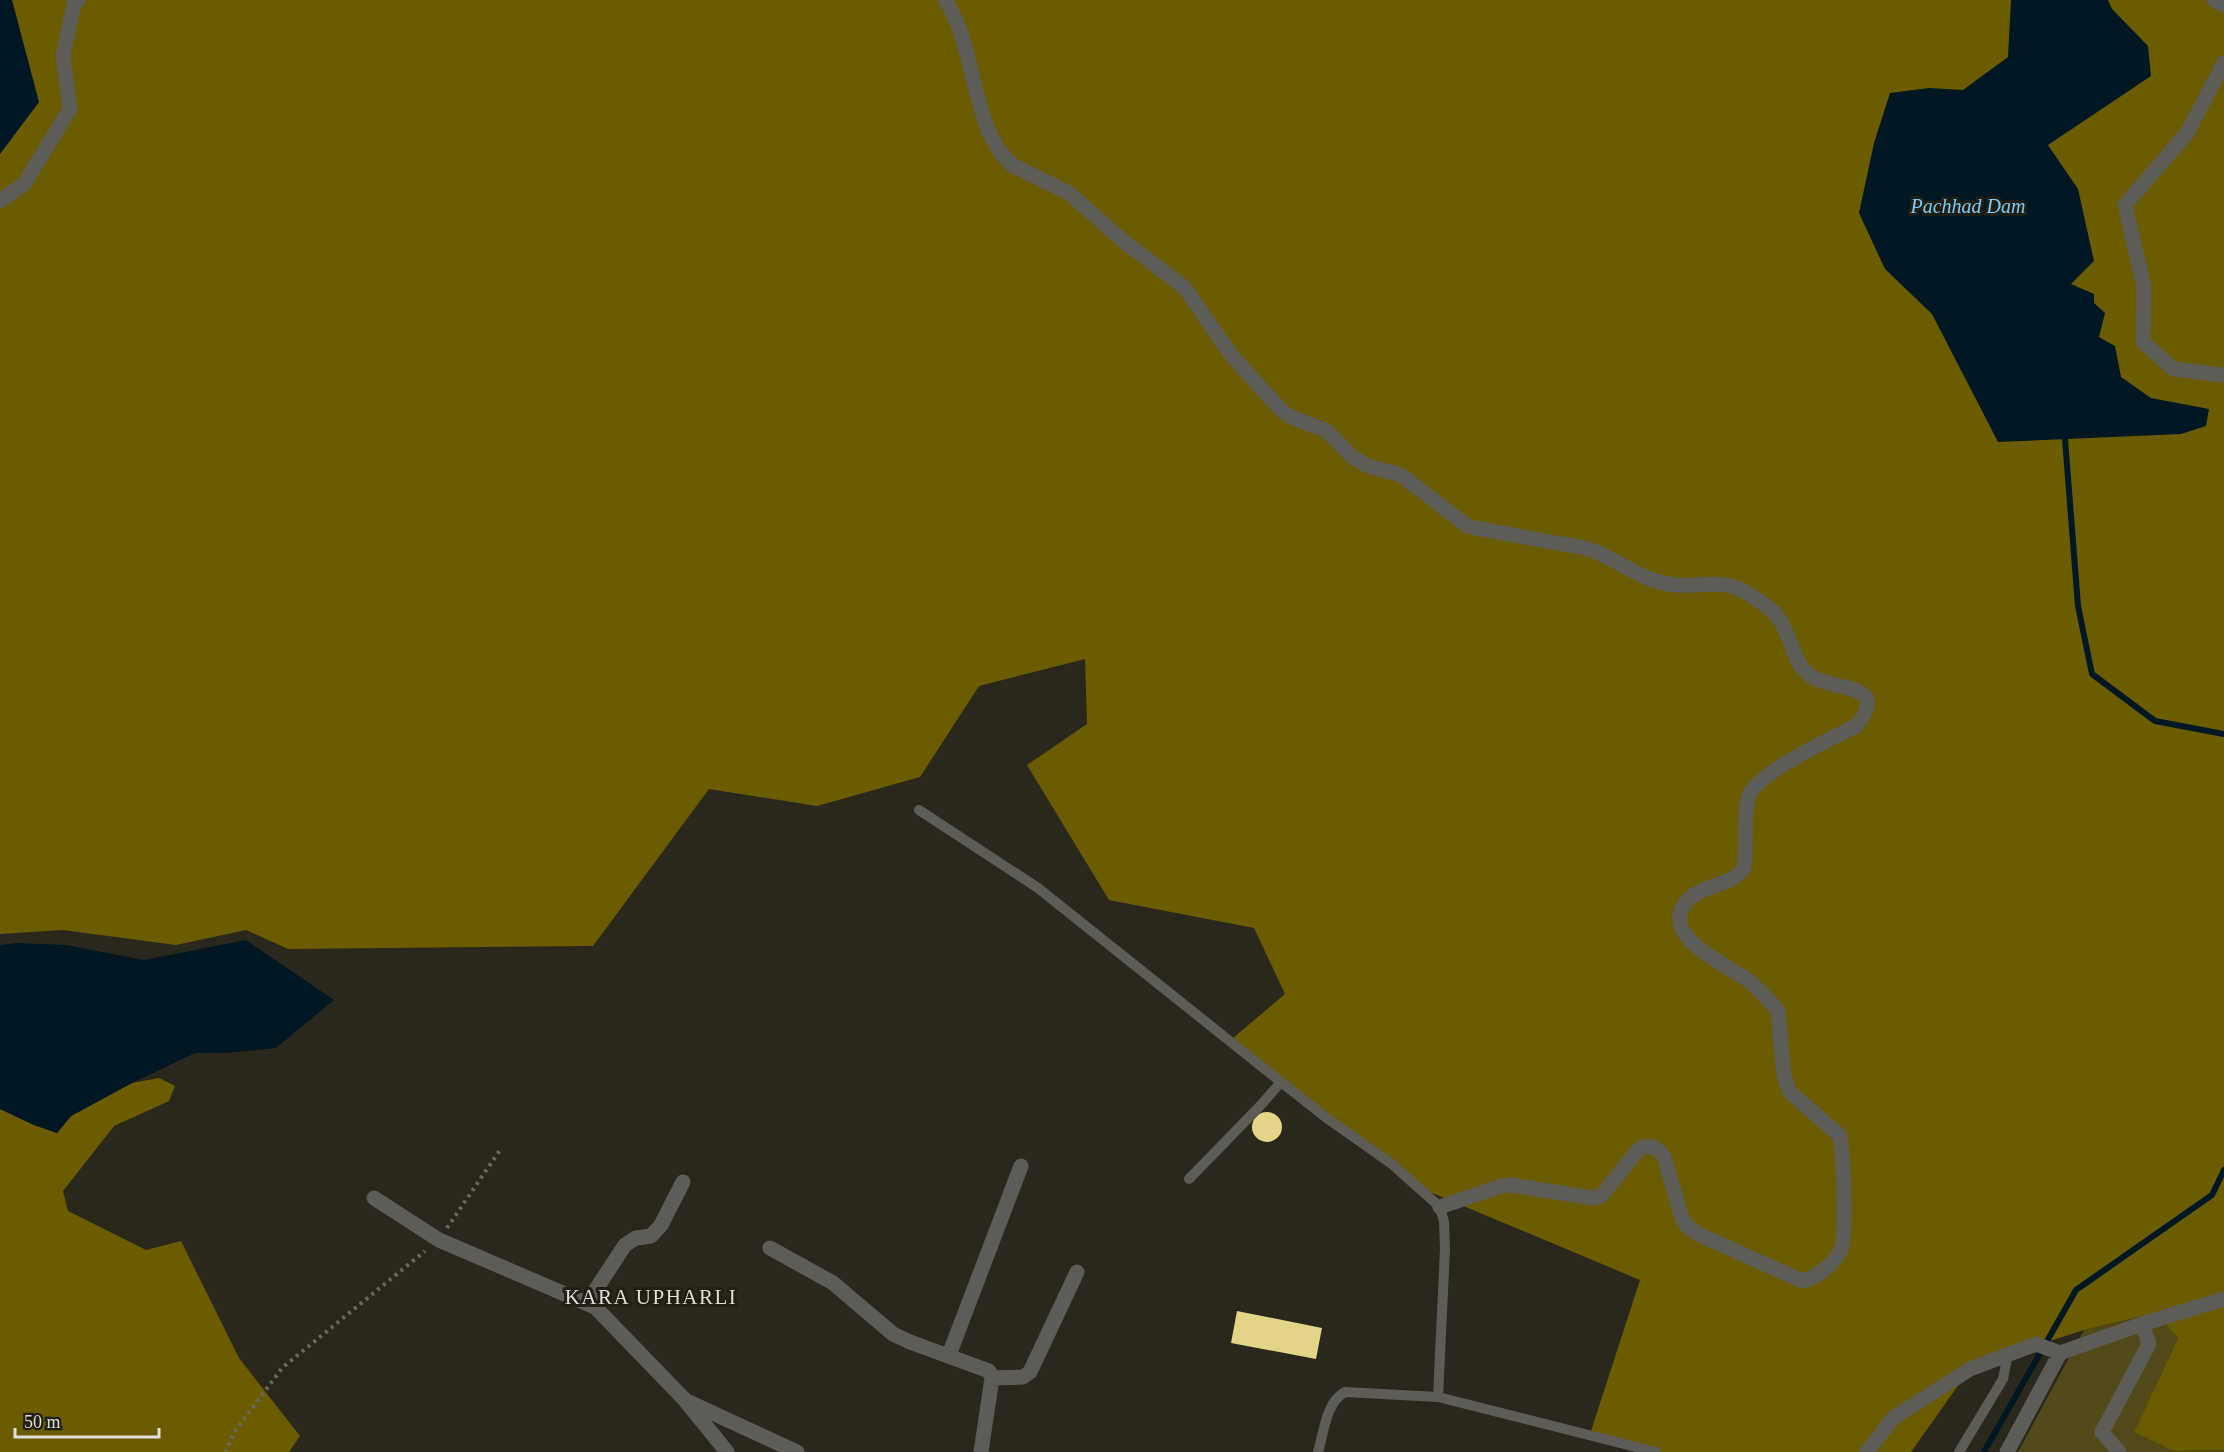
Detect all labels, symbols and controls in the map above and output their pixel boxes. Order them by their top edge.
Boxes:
water label: Pachhad Dam [1910,195,2025,217]
district label: KARA UPHARLI [565,1285,737,1309]
scale bar [15,1401,159,1439]
text: 50 m [24,1412,61,1432]

